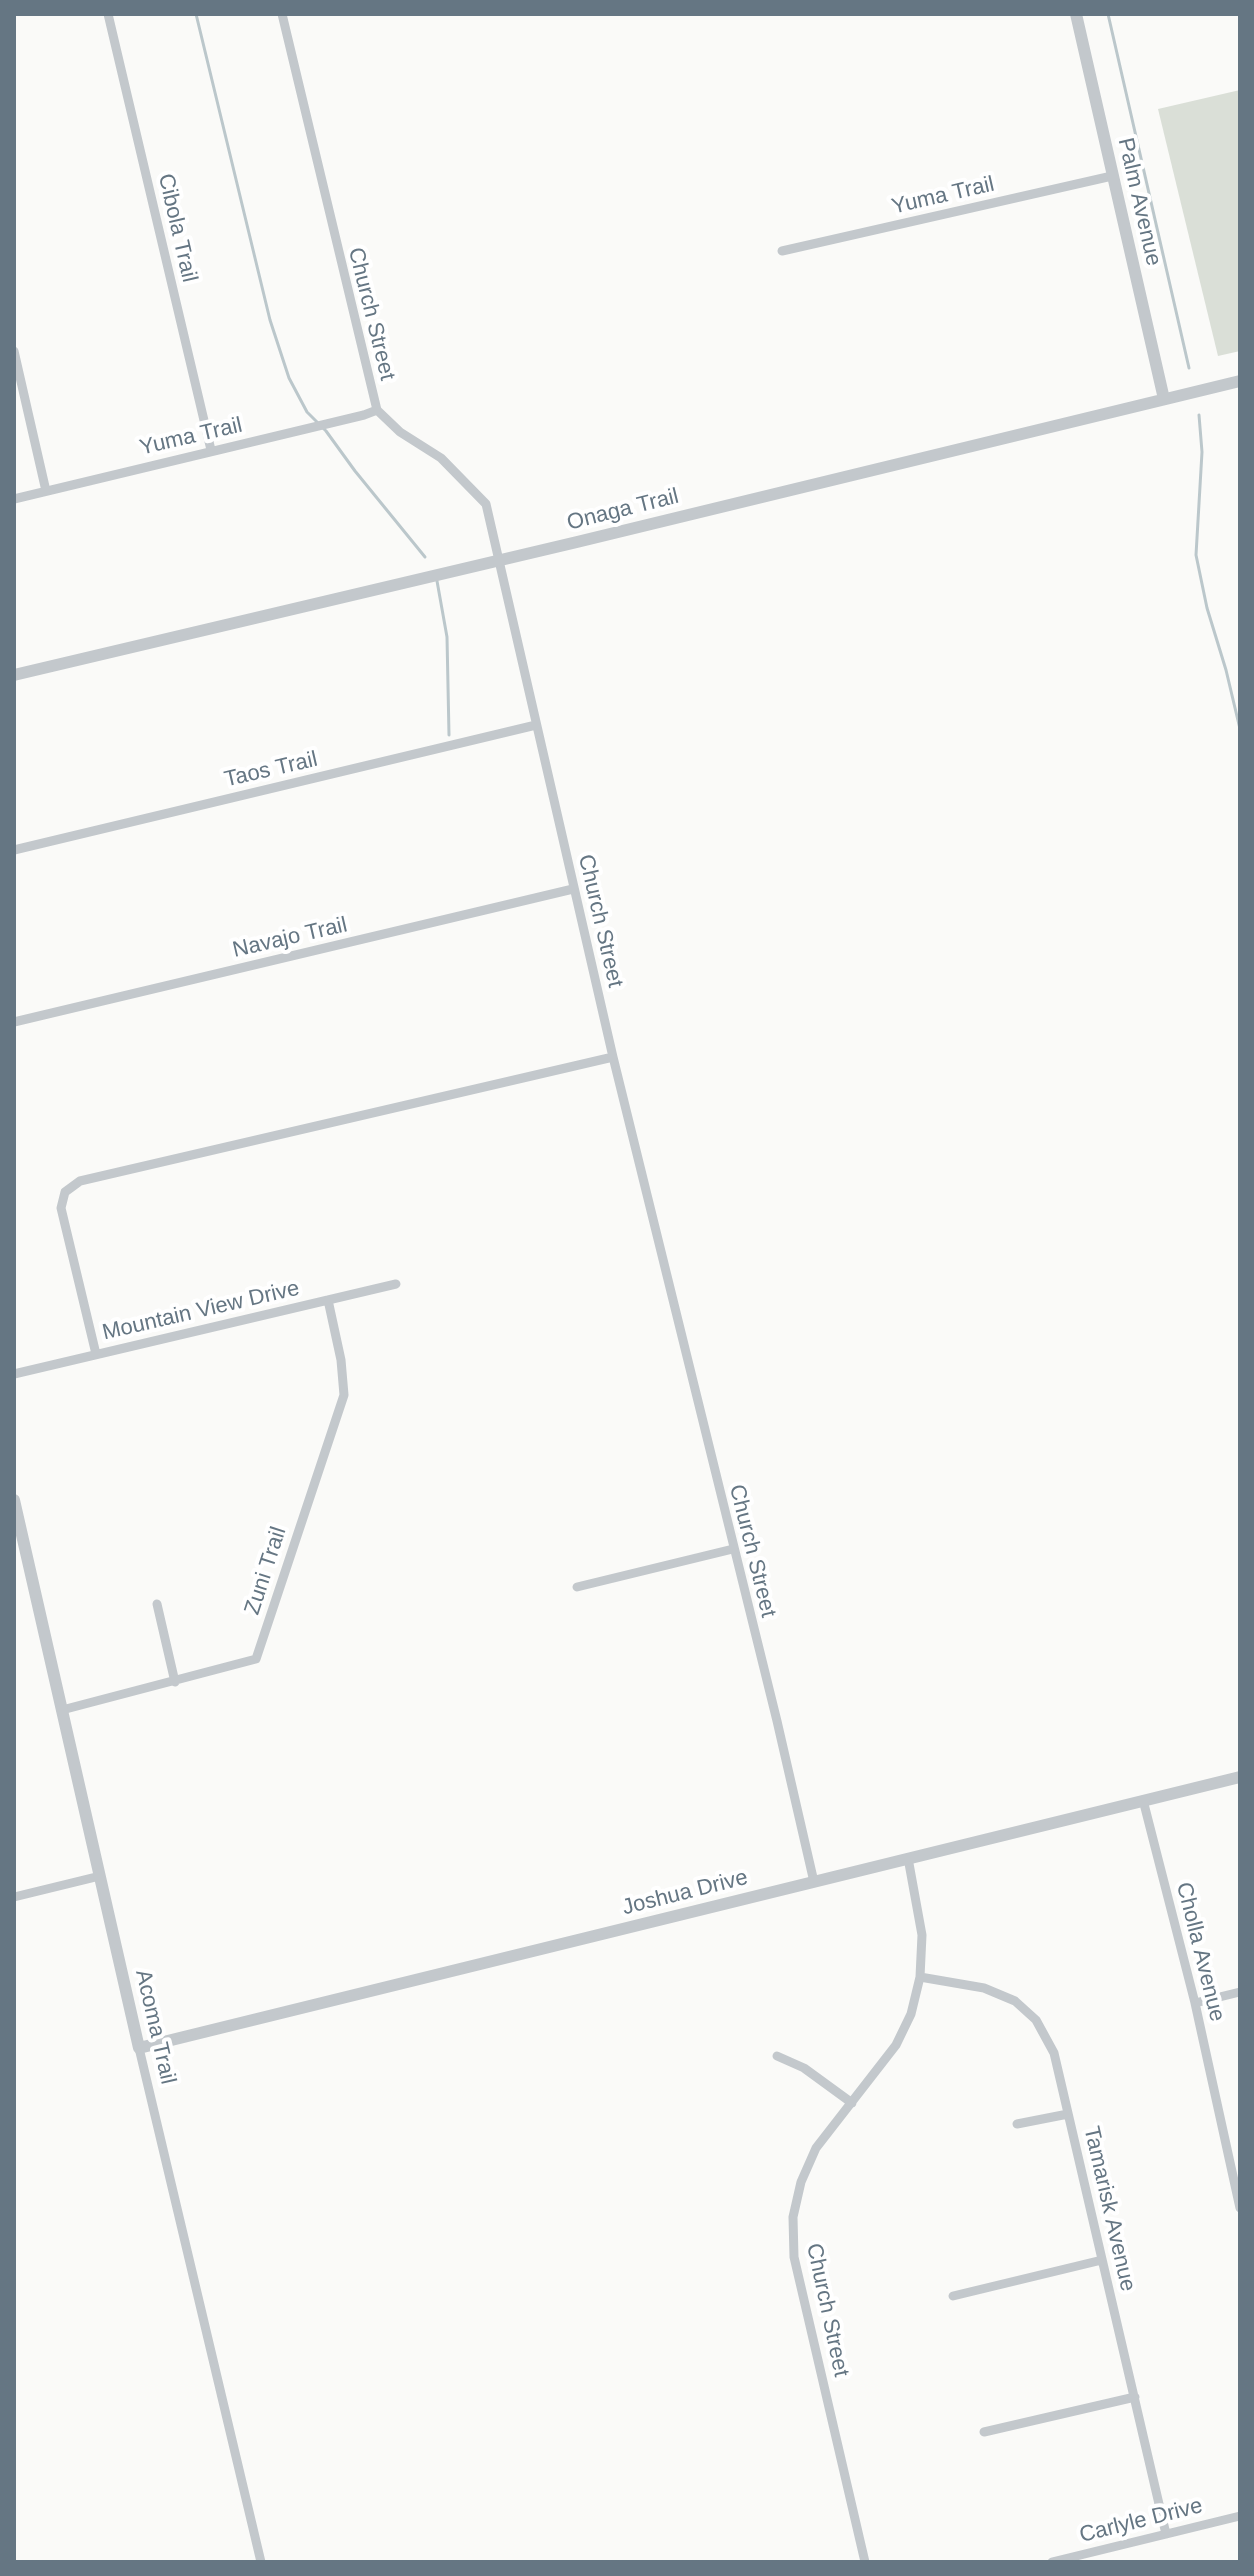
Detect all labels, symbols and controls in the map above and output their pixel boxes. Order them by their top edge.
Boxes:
street label: Palm Avenue [1111,135,1167,269]
street label: Cibola Trail [152,171,202,285]
street label: Yuma Trail [889,171,997,221]
street label: Church Street [342,245,400,383]
street label: Yuma Trail [137,412,245,462]
street label: Onaga Trail [564,483,682,537]
street label: Taos Trail [222,747,320,793]
street label: Church Street [572,852,628,990]
street label: Navajo Trail [230,912,350,964]
street label: Mountain View Drive [100,1275,302,1347]
street label: Church Street [723,1482,781,1620]
street label: Zuni Trail [239,1524,293,1618]
street label: Joshua Drive [620,1865,750,1921]
street label: Cholla Avenue [1170,1880,1230,2024]
street label: Acoma Trail [129,1967,181,2087]
street label: Tamarisk Avenue [1077,2124,1141,2294]
street label: Church Street [800,2241,854,2379]
street label: Carlyle Drive [1077,2493,1205,2549]

